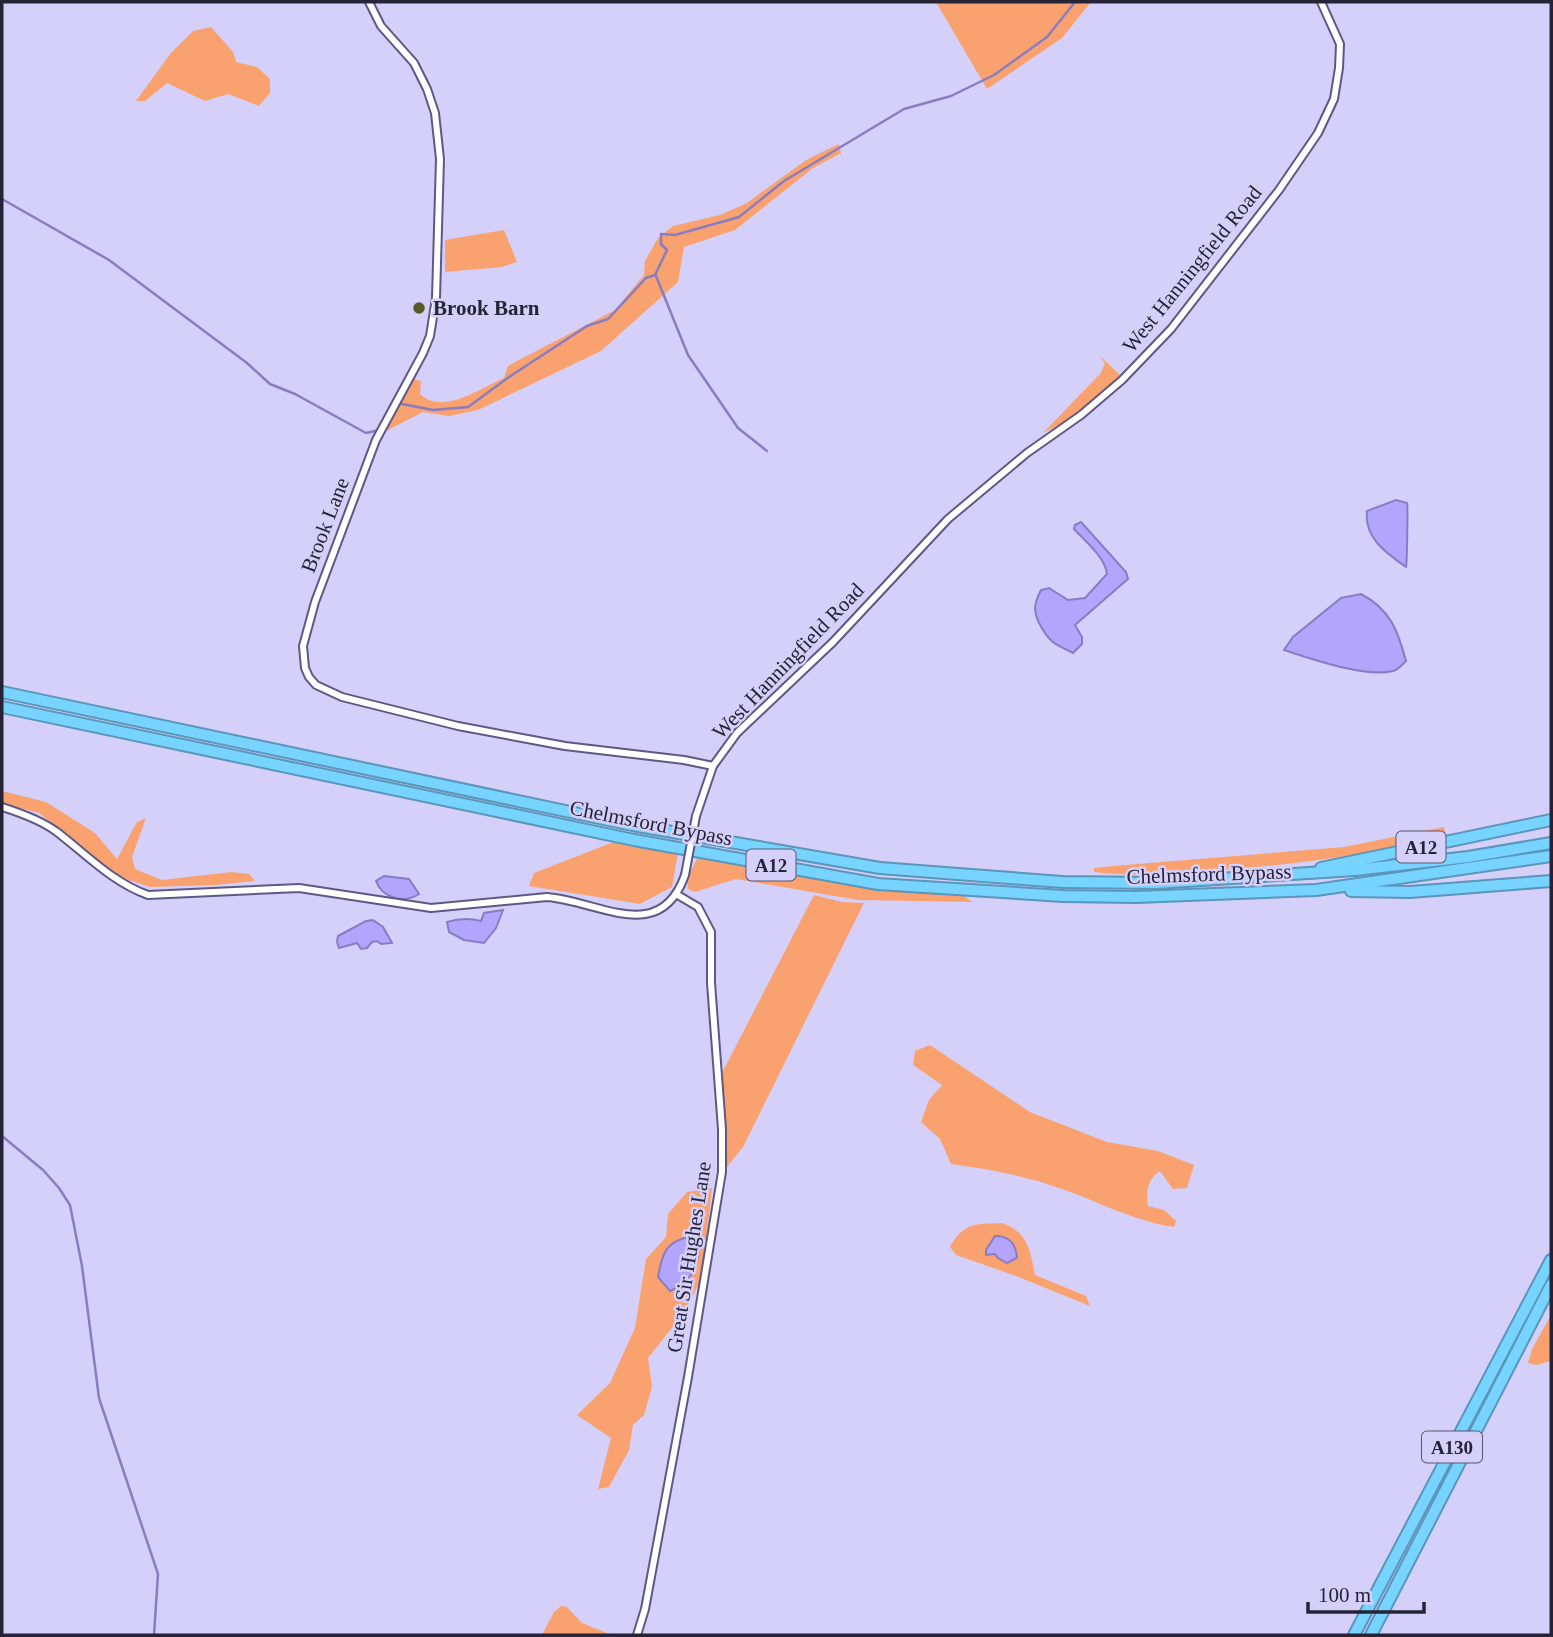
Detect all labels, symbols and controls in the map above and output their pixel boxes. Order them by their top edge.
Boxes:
street label: West Hanningfield Road [1118,181,1267,357]
place label: Brook Barn [433,296,540,320]
marker: Brook Barn [411,300,427,316]
street label: Brook Lane [296,474,354,576]
street label: West Hanningfield Road [707,578,869,744]
street label: Chelmsford Bypass [568,795,734,851]
road number: A12 [1396,832,1446,862]
road number: A12 [746,850,796,880]
street label: Chelmsford Bypass [1126,859,1292,889]
street label: Great Sir Hughes Lane [662,1160,716,1354]
road number: A130 [1422,1432,1482,1462]
scale bar [1308,1570,1424,1614]
text: 100 m [1318,1583,1371,1607]

